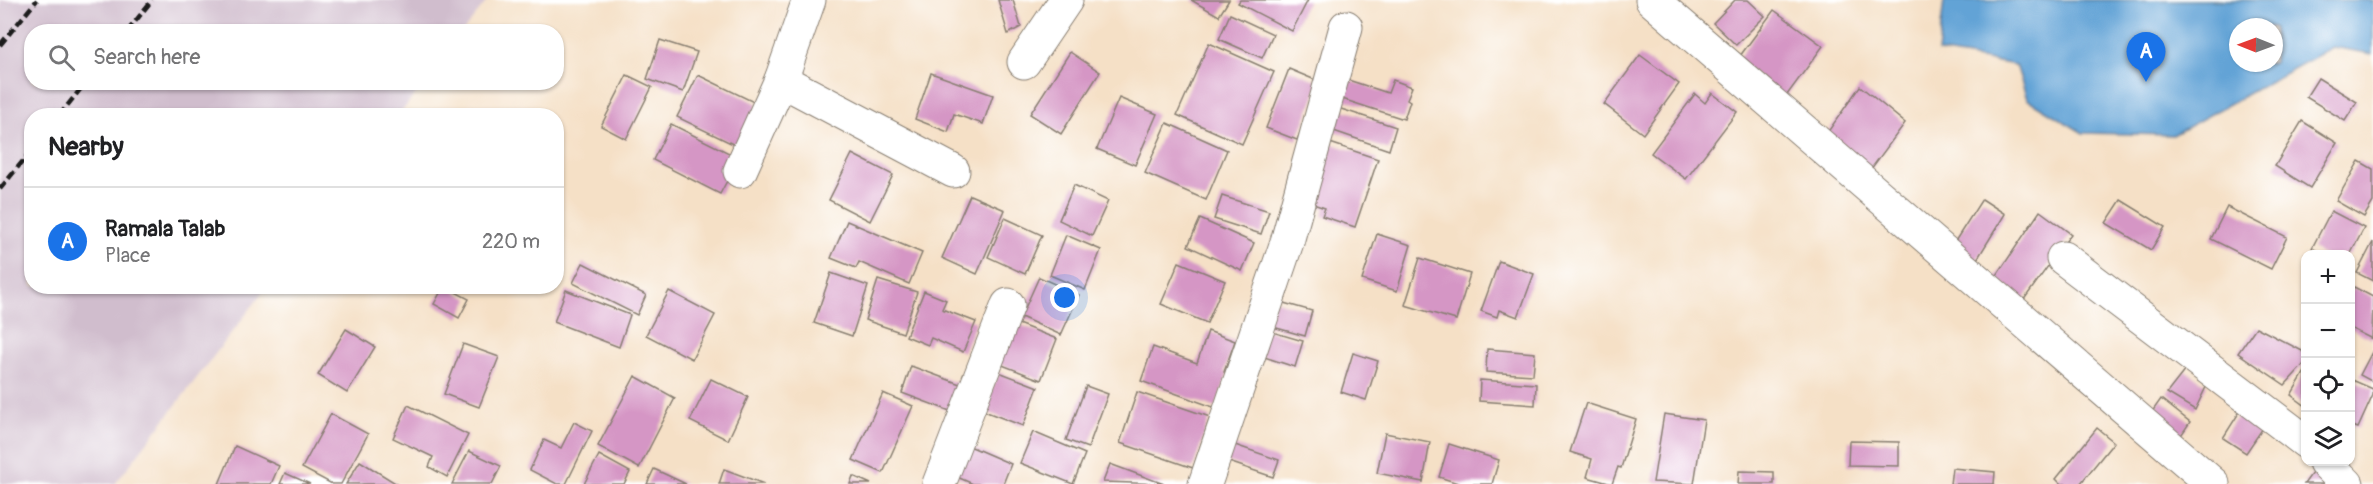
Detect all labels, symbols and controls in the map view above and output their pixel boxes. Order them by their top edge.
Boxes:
north arrow [2229,18,2283,72]
search box [24,24,564,90]
pin: A [2126,32,2166,82]
icon: search [45,41,78,74]
text: Search here [93,43,200,71]
text: Nearby [48,131,124,163]
text: Ramala Talab [105,215,225,243]
text: A [61,229,74,254]
text: 220 m [482,229,540,254]
text: Place [105,243,150,268]
map controls [2301,250,2355,466]
button: + [2301,250,2355,304]
your location [1050,283,1079,312]
button: − [2301,304,2355,358]
button: locate [2301,358,2355,412]
button: layers [2301,412,2355,466]

